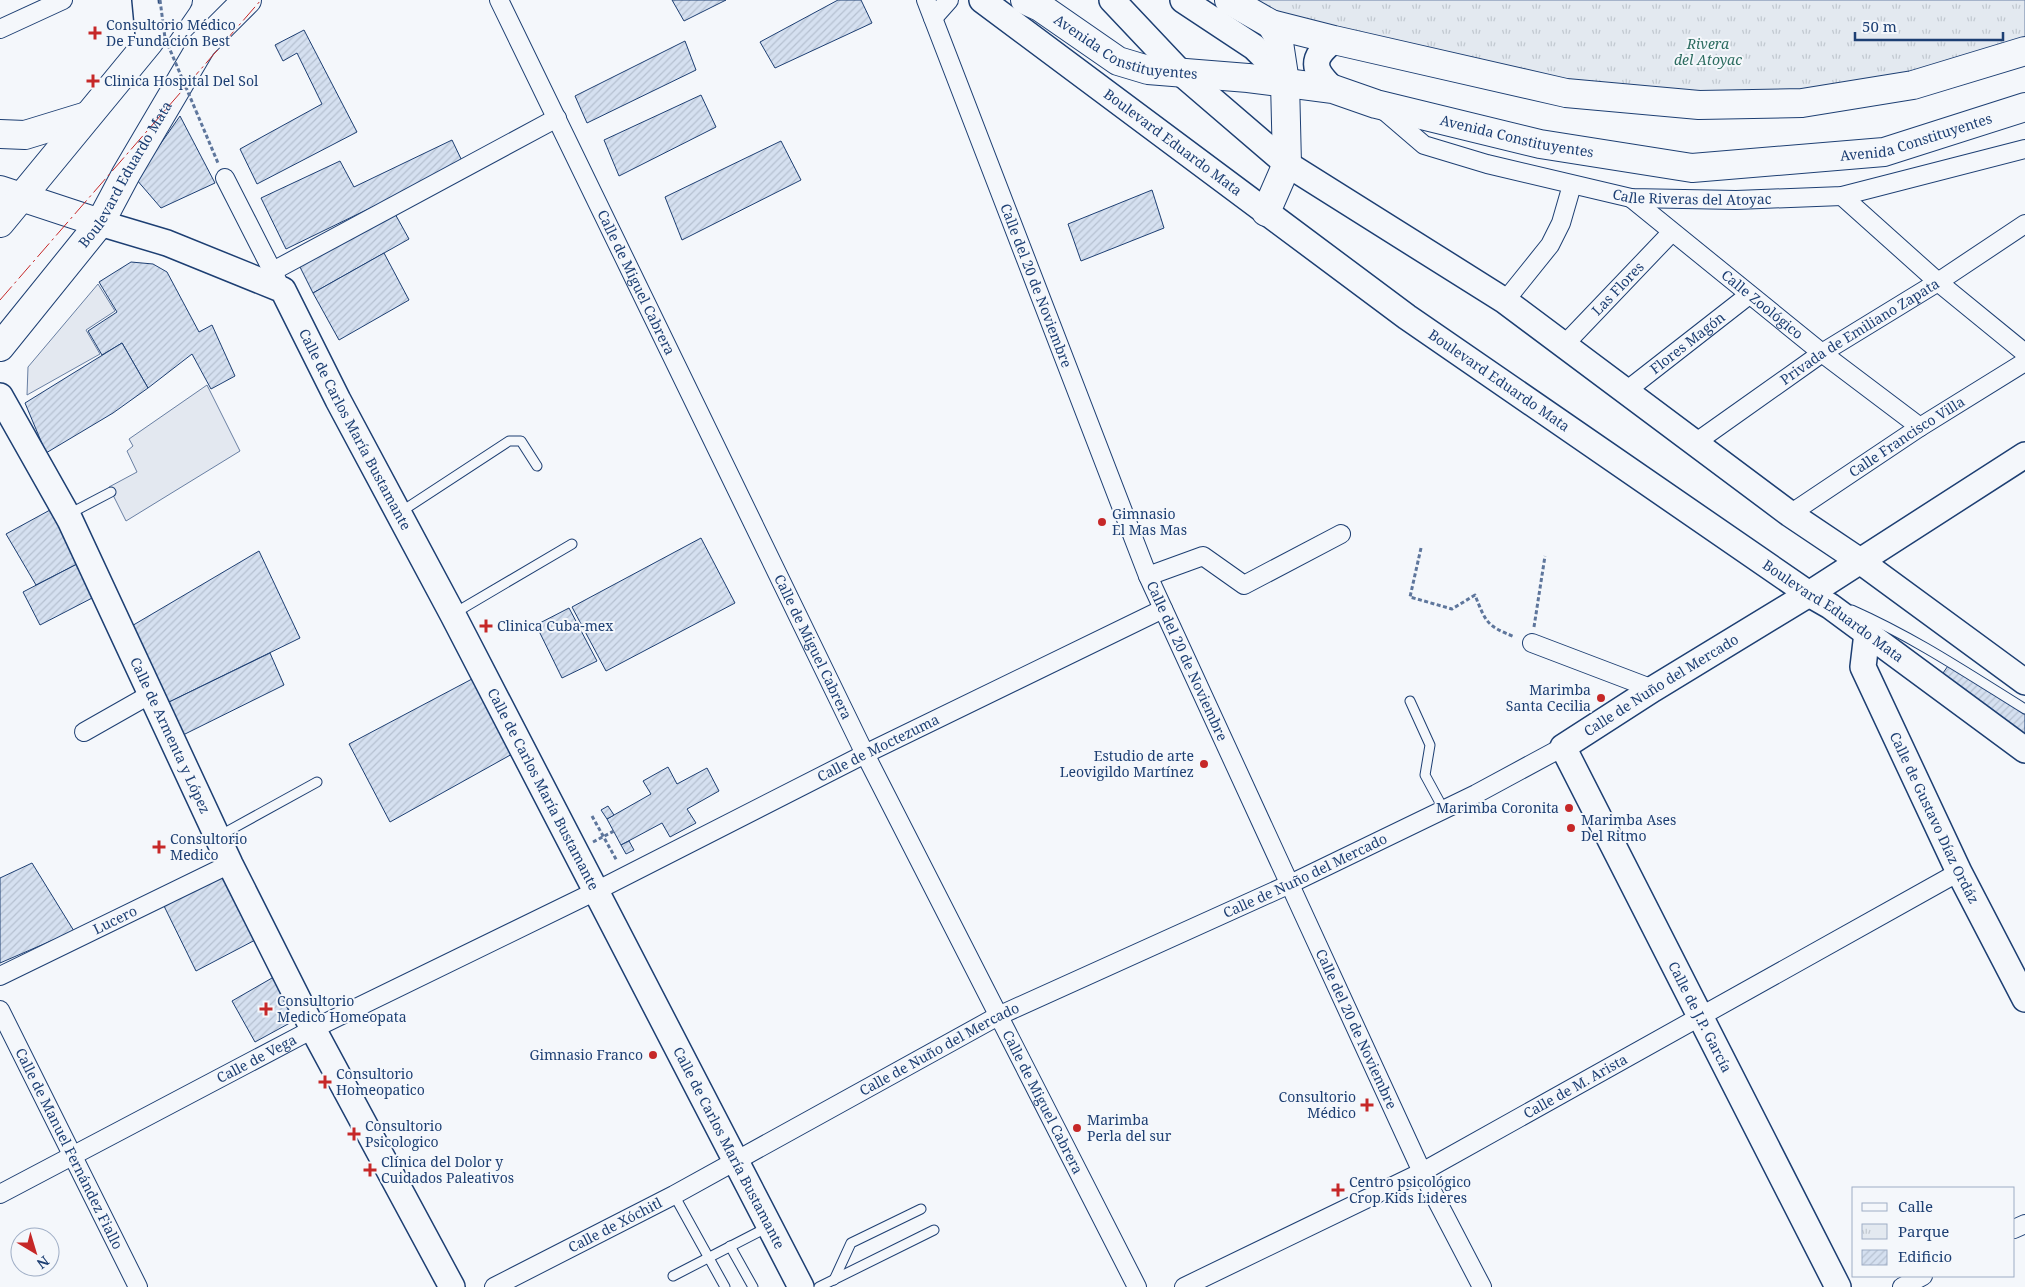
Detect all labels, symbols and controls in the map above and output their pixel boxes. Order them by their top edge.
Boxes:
street label: Avenida Constituyentes [1051,10,1198,83]
scale bar [1855,10,2002,42]
place label: Consultorio Médico De Fundación Best [106,15,236,50]
text: 50 m [1862,16,1897,36]
marker: Consultorio Médico De Fundación Best [88,26,102,40]
park label: Rivera del Atoyac [1674,34,1742,69]
place label: Clinica Hospital Del Sol [104,71,259,90]
marker: Clinica Hospital Del Sol [86,74,100,88]
street label: Boulevard Eduardo Mata [1100,84,1246,200]
street label: Boulevard Eduardo Mata [74,97,176,251]
street label: Avenida Constituyentes [1839,108,1994,165]
street label: Avenida Constituyentes [1438,110,1595,161]
street label: Calle Riveras del Atoyac [1611,184,1772,209]
street label: Calle del 20 de Noviembre [996,201,1077,370]
street label: Calle de Miguel Cabrera [593,207,680,358]
street label: Las Flores [1587,257,1648,319]
street label: Calle Zoológico [1718,265,1807,343]
street label: Privada de Emiliano Zapata [1776,274,1943,389]
street label: Flores Magón [1646,307,1729,378]
street label: Calle de Carlos María Bustamante [295,325,416,533]
street label: Boulevard Eduardo Mata [1425,325,1574,435]
street label: Calle Francisco Villa [1845,392,1968,481]
place label: Gimnasio El Mas Mas [1112,504,1187,539]
marker: Gimnasio El Mas Mas [1096,516,1108,528]
street label: Boulevard Eduardo Mata [1759,555,1908,666]
street label: Calle de Miguel Cabrera [770,571,857,722]
street label: Calle del 20 de Noviembre [1143,578,1233,744]
place label: Clinica Cuba-mex [497,616,614,635]
marker: Clinica Cuba-mex [479,619,493,633]
street label: Calle de Nuño del Mercado [1580,629,1742,740]
street label: Calle de Armenta y López [126,654,215,817]
place label: Marimba Santa Cecilia [1506,680,1591,715]
street label: Calle de Carlos María Bustamante [483,685,604,893]
marker: Marimba Santa Cecilia [1595,692,1607,704]
street label: Calle de Moctezuma [814,709,942,786]
street label: Calle de Gustavo Díaz Ordáz [1886,729,1984,907]
place label: Estudio de arte Leovigildo Martínez [1060,746,1194,781]
marker: Estudio de arte Leovigildo Martínez [1198,758,1210,770]
place label: Marimba Coronita [1436,798,1559,817]
marker: Marimba Coronita [1563,802,1575,814]
place label: Marimba Ases Del Ritmo [1581,810,1676,845]
marker: Marimba Ases Del Ritmo [1565,822,1577,834]
street label: Calle de Nuño del Mercado [1220,828,1390,922]
place label: Consultorio Medico [170,829,247,864]
marker: Consultorio Medico [152,840,166,854]
street label: Lucero [90,901,140,938]
street label: Calle del 20 de Noviembre [1312,946,1402,1112]
street label: Calle de J.P. García [1664,958,1737,1076]
place label: Consultorio Medico Homeopata [277,991,407,1026]
street label: Calle de Nuño del Mercado [856,998,1022,1100]
marker: Consultorio Medico Homeopata [259,1002,273,1016]
street label: Calle de Miguel Cabrera [999,1027,1088,1177]
street label: Calle de Vega [213,1029,300,1087]
street label: Calle de Carlos María Bustamante [669,1043,790,1252]
street label: Calle de Manuel Fernández Fiallo [11,1045,128,1252]
place label: Gimnasio Franco [529,1045,643,1064]
marker: Gimnasio Franco [647,1049,659,1061]
street label: Calle de M. Arista [1520,1049,1631,1123]
place label: Consultorio Homeopatico [336,1064,425,1099]
marker: Consultorio Homeopatico [318,1075,332,1089]
place label: Consultorio Médico [1279,1087,1356,1122]
marker: Consultorio Médico [1360,1098,1374,1112]
place label: Marimba Perla del sur [1087,1110,1172,1145]
place label: Consultorio Psicologico [365,1116,442,1151]
marker: Marimba Perla del sur [1071,1122,1083,1134]
marker: Consultorio Psicologico [347,1127,361,1141]
place label: Clínica del Dolor y Cuidados Paleativos [381,1152,514,1187]
marker: Clínica del Dolor y Cuidados Paleativos [363,1163,377,1177]
place label: Centro psicológico Crop Kids Lideres [1349,1172,1471,1207]
marker: Centro psicológico Crop Kids Lideres [1331,1183,1345,1197]
legend [1852,1187,2015,1277]
street label: Calle de Xóchitl [565,1192,666,1257]
text: Calle [1898,1196,1933,1216]
text: Parque [1898,1221,1949,1241]
north arrow [10,1227,60,1277]
text: Edificio [1898,1246,1952,1266]
text: N [33,1252,54,1274]

